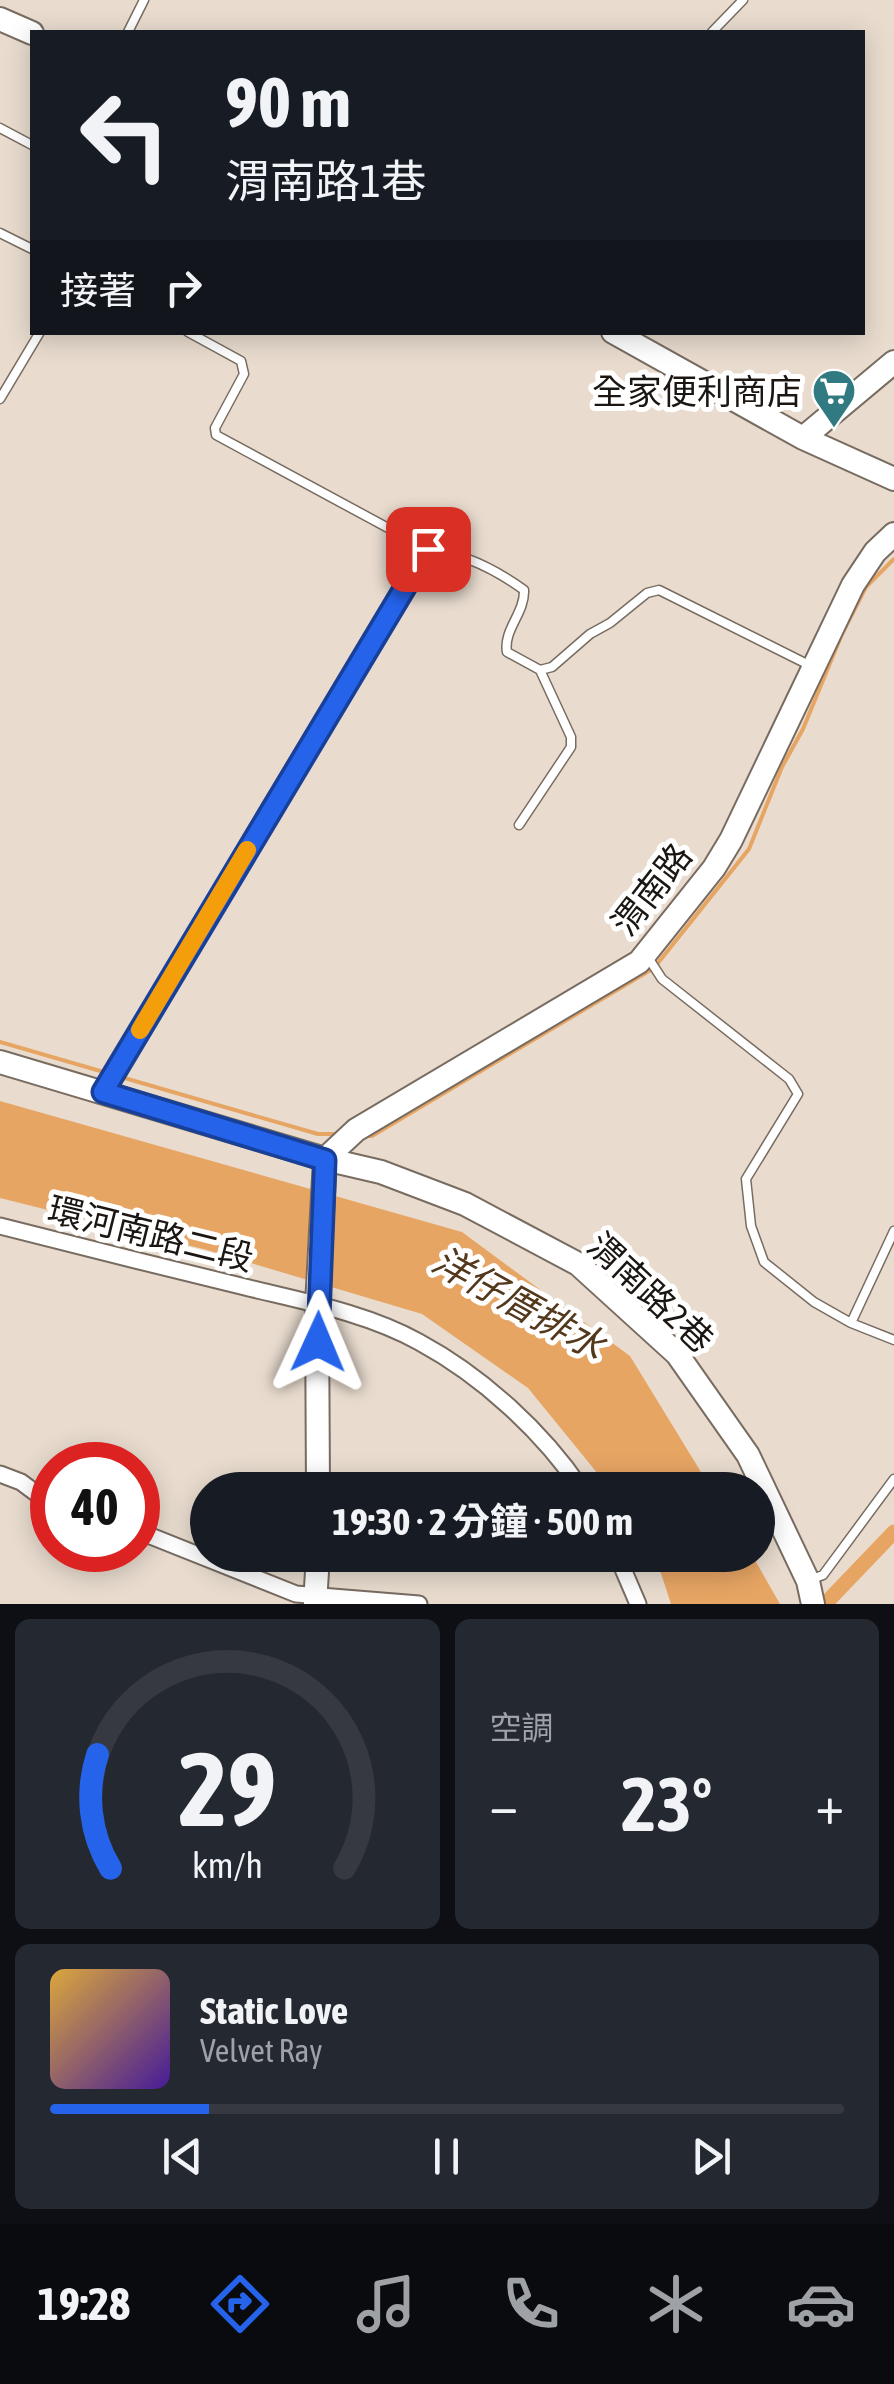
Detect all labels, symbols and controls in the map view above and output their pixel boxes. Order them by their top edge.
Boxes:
text: 90 m [225,62,351,142]
icon: left [60,70,190,200]
text: 渭南路1巷 [225,155,426,207]
icon: right [156,260,211,315]
text: 接著 [60,269,136,312]
supermarket icon: 全家便利商店 [811,368,857,429]
place label: 全家便利商店 [592,371,802,411]
pin [386,507,471,592]
icon: arrive [401,522,456,577]
street label: 渭南路 [603,835,699,943]
street label: 環河南路二段 [44,1188,258,1278]
street label: 渭南路2巷 [580,1224,722,1360]
water label: 洋仔厝排水 [425,1238,614,1369]
position arrow [266,1290,370,1394]
speed limit sign: 40 [30,1442,160,1572]
text: 19:30 · 2 分鐘 · 500 m [332,1500,633,1543]
text: 空調 [490,1709,554,1746]
text: 29 [178,1729,276,1848]
text: 23° [621,1761,712,1847]
text: − [490,1773,518,1836]
text: + [815,1773,844,1836]
text: km/h [192,1845,263,1886]
text: Static Love [200,1989,348,2032]
text: Velvet Ray [200,2032,322,2069]
icon: previous [155,2129,210,2184]
icon: pause [419,2129,474,2184]
icon: next [684,2129,739,2184]
icon: directions [205,2269,275,2339]
icon: music [351,2269,421,2339]
icon: phone [496,2269,566,2339]
icon: climate [641,2269,711,2339]
icon: car [786,2269,856,2339]
text: 19:28 [38,2278,130,2330]

